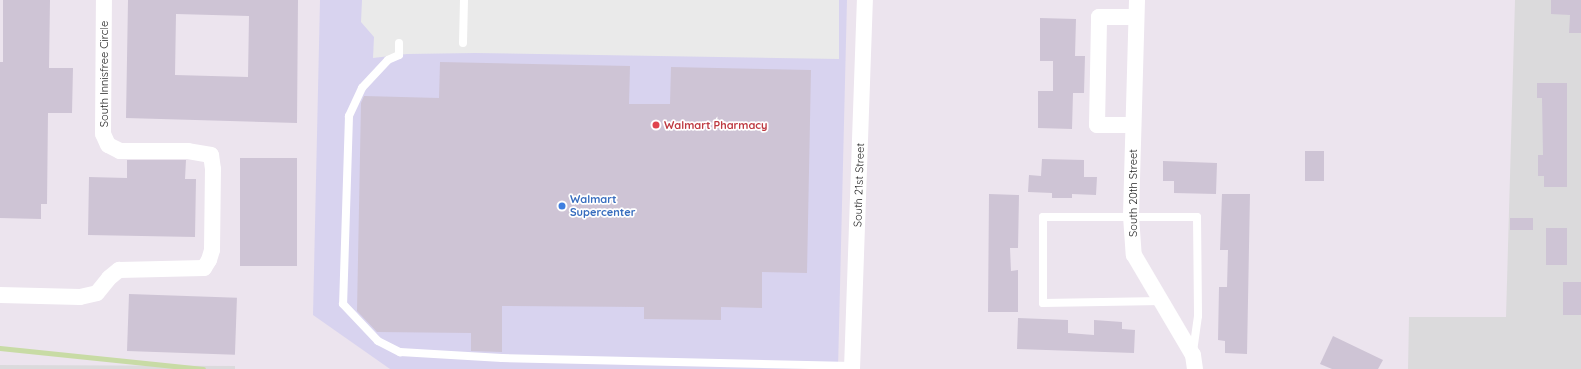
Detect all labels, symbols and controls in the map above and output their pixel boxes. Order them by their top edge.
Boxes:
street label: South Innisfree Circle [97,21,111,127]
place label: Walmart Pharmacy [664,118,768,132]
marker: Walmart Pharmacy [651,120,661,130]
street label: South 21st Street [851,143,867,227]
street label: South 20th Street [1126,149,1140,237]
place label: Walmart Supercenter [570,193,635,219]
marker: Walmart Supercenter [557,201,567,211]

